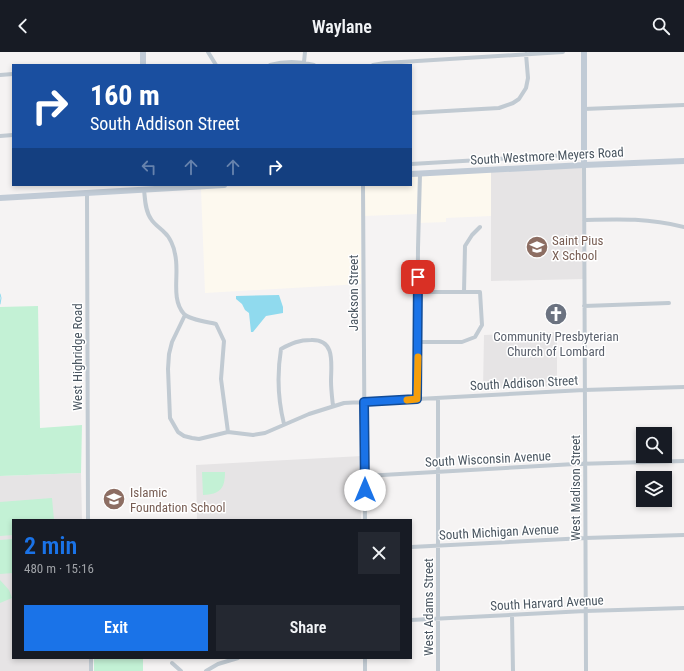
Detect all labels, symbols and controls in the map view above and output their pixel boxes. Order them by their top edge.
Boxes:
icon: back [12,15,34,37]
icon: search [650,15,672,37]
text: Waylane [312,16,372,37]
text: 160 m [90,79,160,112]
icon: right [24,80,76,132]
text: South Addison Street [90,113,240,134]
street label: South Westmore Meyers Road [470,144,624,168]
icon: left [138,156,160,178]
icon: ahead [180,156,202,178]
icon: ahead [222,156,244,178]
icon: right [264,156,286,178]
place label: Saint Pius X School [552,233,604,263]
school or university icon: Saint Pius X School [524,234,550,260]
street label: Jackson Street [346,255,361,331]
pin [401,260,435,294]
icon: arrive [407,266,429,288]
church icon: Community Presbyterian Church of Lombard [543,301,569,327]
street label: West Highridge Road [70,303,85,411]
place label: Community Presbyterian Church of Lombard [493,329,619,359]
street label: South Addison Street [470,373,579,393]
map controls [636,427,672,507]
button: search [636,427,672,463]
street label: West Madison Street [568,435,583,541]
street label: South Wisconsin Avenue [425,448,551,470]
position arrow [344,469,386,511]
button: layers [636,471,672,507]
place label: Islamic Foundation School [130,485,226,515]
school or university icon: Islamic Foundation School [101,486,127,512]
street label: South Michigan Avenue [439,521,559,543]
text: 2 min [24,532,77,560]
button: close [358,532,400,574]
street label: West Adams Street [421,558,436,656]
text: 480 m · 15:16 [24,561,94,576]
street label: South Harvard Avenue [490,593,604,613]
button: Exit [24,605,208,651]
button: Share [216,605,400,651]

